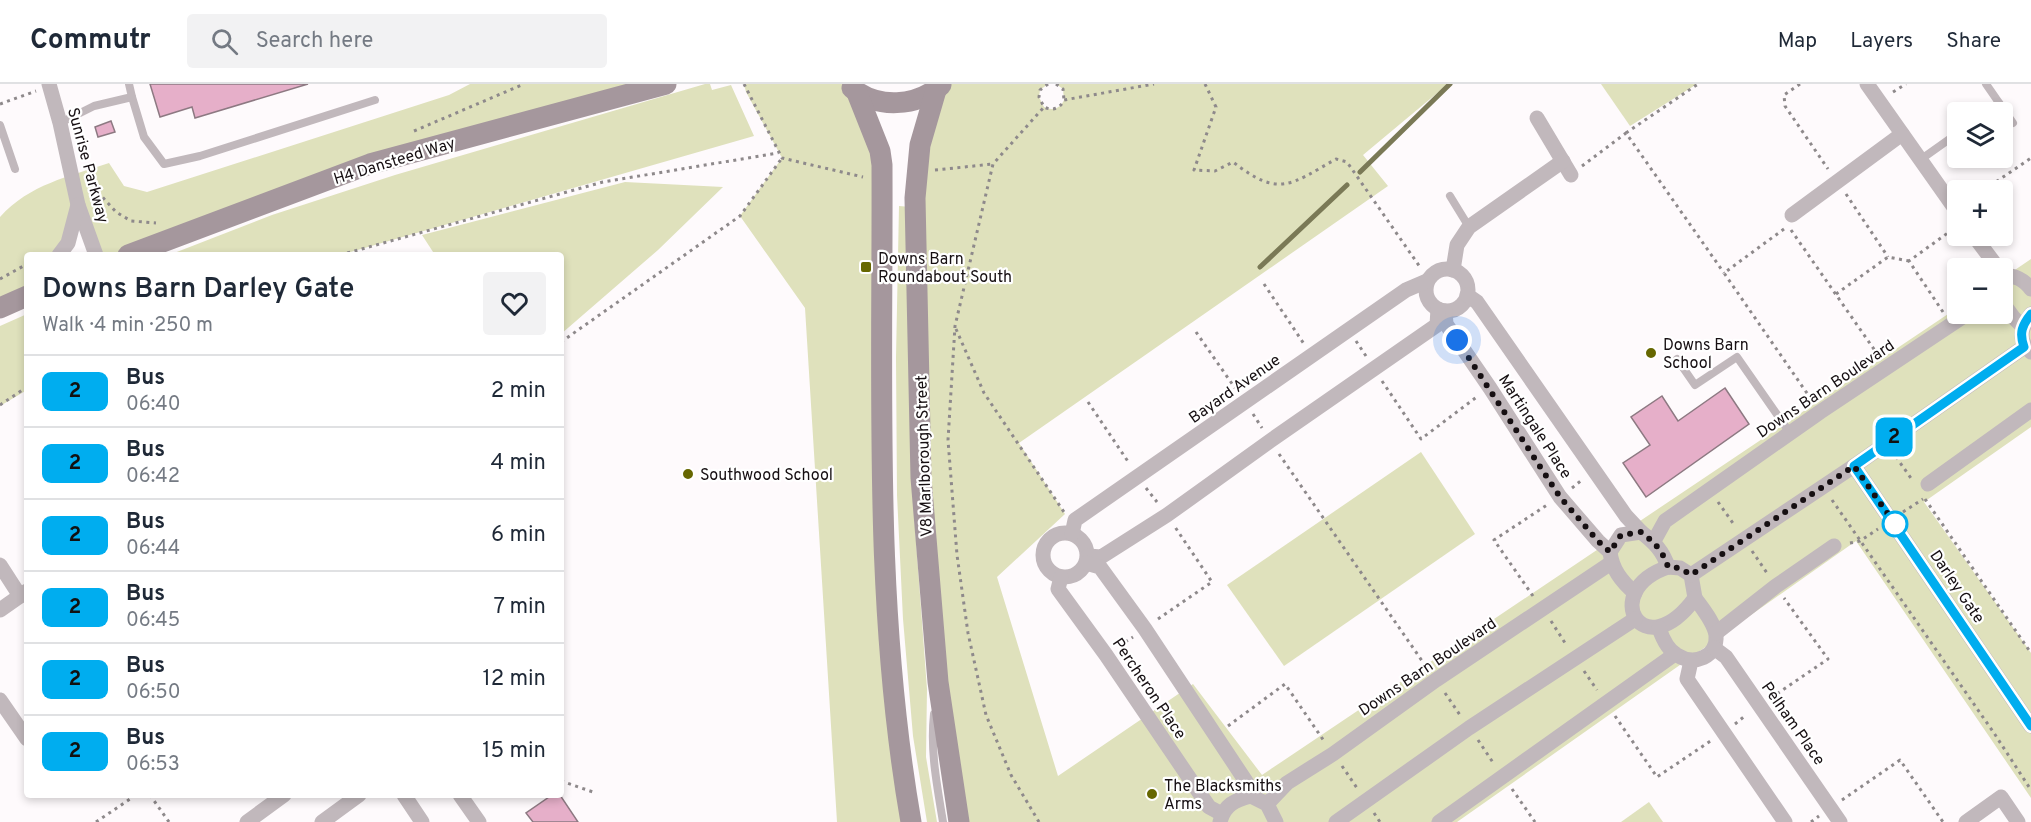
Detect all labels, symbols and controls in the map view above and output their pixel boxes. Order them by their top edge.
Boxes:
search box [187,14,607,68]
text: Commutr [30,23,151,59]
icon: search [208,25,241,58]
text: Search here [256,28,373,55]
text: Map [1778,28,1817,55]
text: Layers [1850,28,1913,55]
text: Share [1946,28,2001,55]
map controls [1947,102,2013,324]
button: layers [1947,102,2013,168]
street label: Sunrise Parkway [62,106,112,225]
street label: H4 Dansteed Way [331,134,458,190]
button: + [1947,180,2013,246]
place label: Downs Barn Roundabout South [878,250,1012,288]
button: − [1947,258,2013,324]
marker: Downs Barn Roundabout South [859,260,873,274]
text: Downs Barn Darley Gate [42,272,354,308]
button: heart [483,272,546,335]
text: Walk · 4 min · 250 m [42,313,213,339]
your location [1442,325,1472,355]
place label: Downs Barn School [1663,336,1749,374]
street label: Downs Barn Boulevard [1753,336,1899,443]
marker: Downs Barn School [1644,346,1658,360]
street label: Bayard Avenue [1185,351,1285,429]
text: Bus [126,365,165,392]
street label: Martingale Place [1493,371,1575,483]
street label: V8 Marlborough Street [912,375,938,537]
text: 2 [69,378,81,405]
text: 2 min [491,378,546,405]
text: 06:40 [126,392,181,418]
line badge: 2 [1874,418,1914,456]
text: 2 [1888,424,1900,451]
text: Bus [126,437,165,464]
text: 2 [69,450,81,477]
text: 4 min [491,450,546,477]
text: 06:42 [126,464,180,490]
place label: Southwood School [700,466,833,486]
marker: Southwood School [681,467,695,481]
text: Bus [126,509,165,536]
unlabelled marker [1882,511,1908,537]
text: 2 [69,522,81,549]
text: 6 min [491,522,546,549]
text: 06:44 [126,536,180,562]
street label: Darley Gate [1925,547,1988,627]
text: Bus [126,581,165,608]
text: 2 [69,594,81,621]
text: 7 min [494,594,546,621]
text: 06:45 [126,608,180,634]
street label: Downs Barn Boulevard [1355,614,1501,721]
street label: Percheron Place [1107,635,1190,744]
text: Bus [126,653,165,680]
text: 2 [69,666,81,693]
text: 12 min [483,666,546,693]
street label: Pelham Place [1756,678,1829,770]
text: 06:50 [126,680,181,706]
text: Bus [126,725,165,752]
text: 2 [69,738,81,765]
text: 15 min [482,738,546,765]
text: 06:53 [126,752,180,778]
place label: The Blacksmiths Arms [1164,777,1282,815]
marker: The Blacksmiths Arms [1145,787,1159,801]

